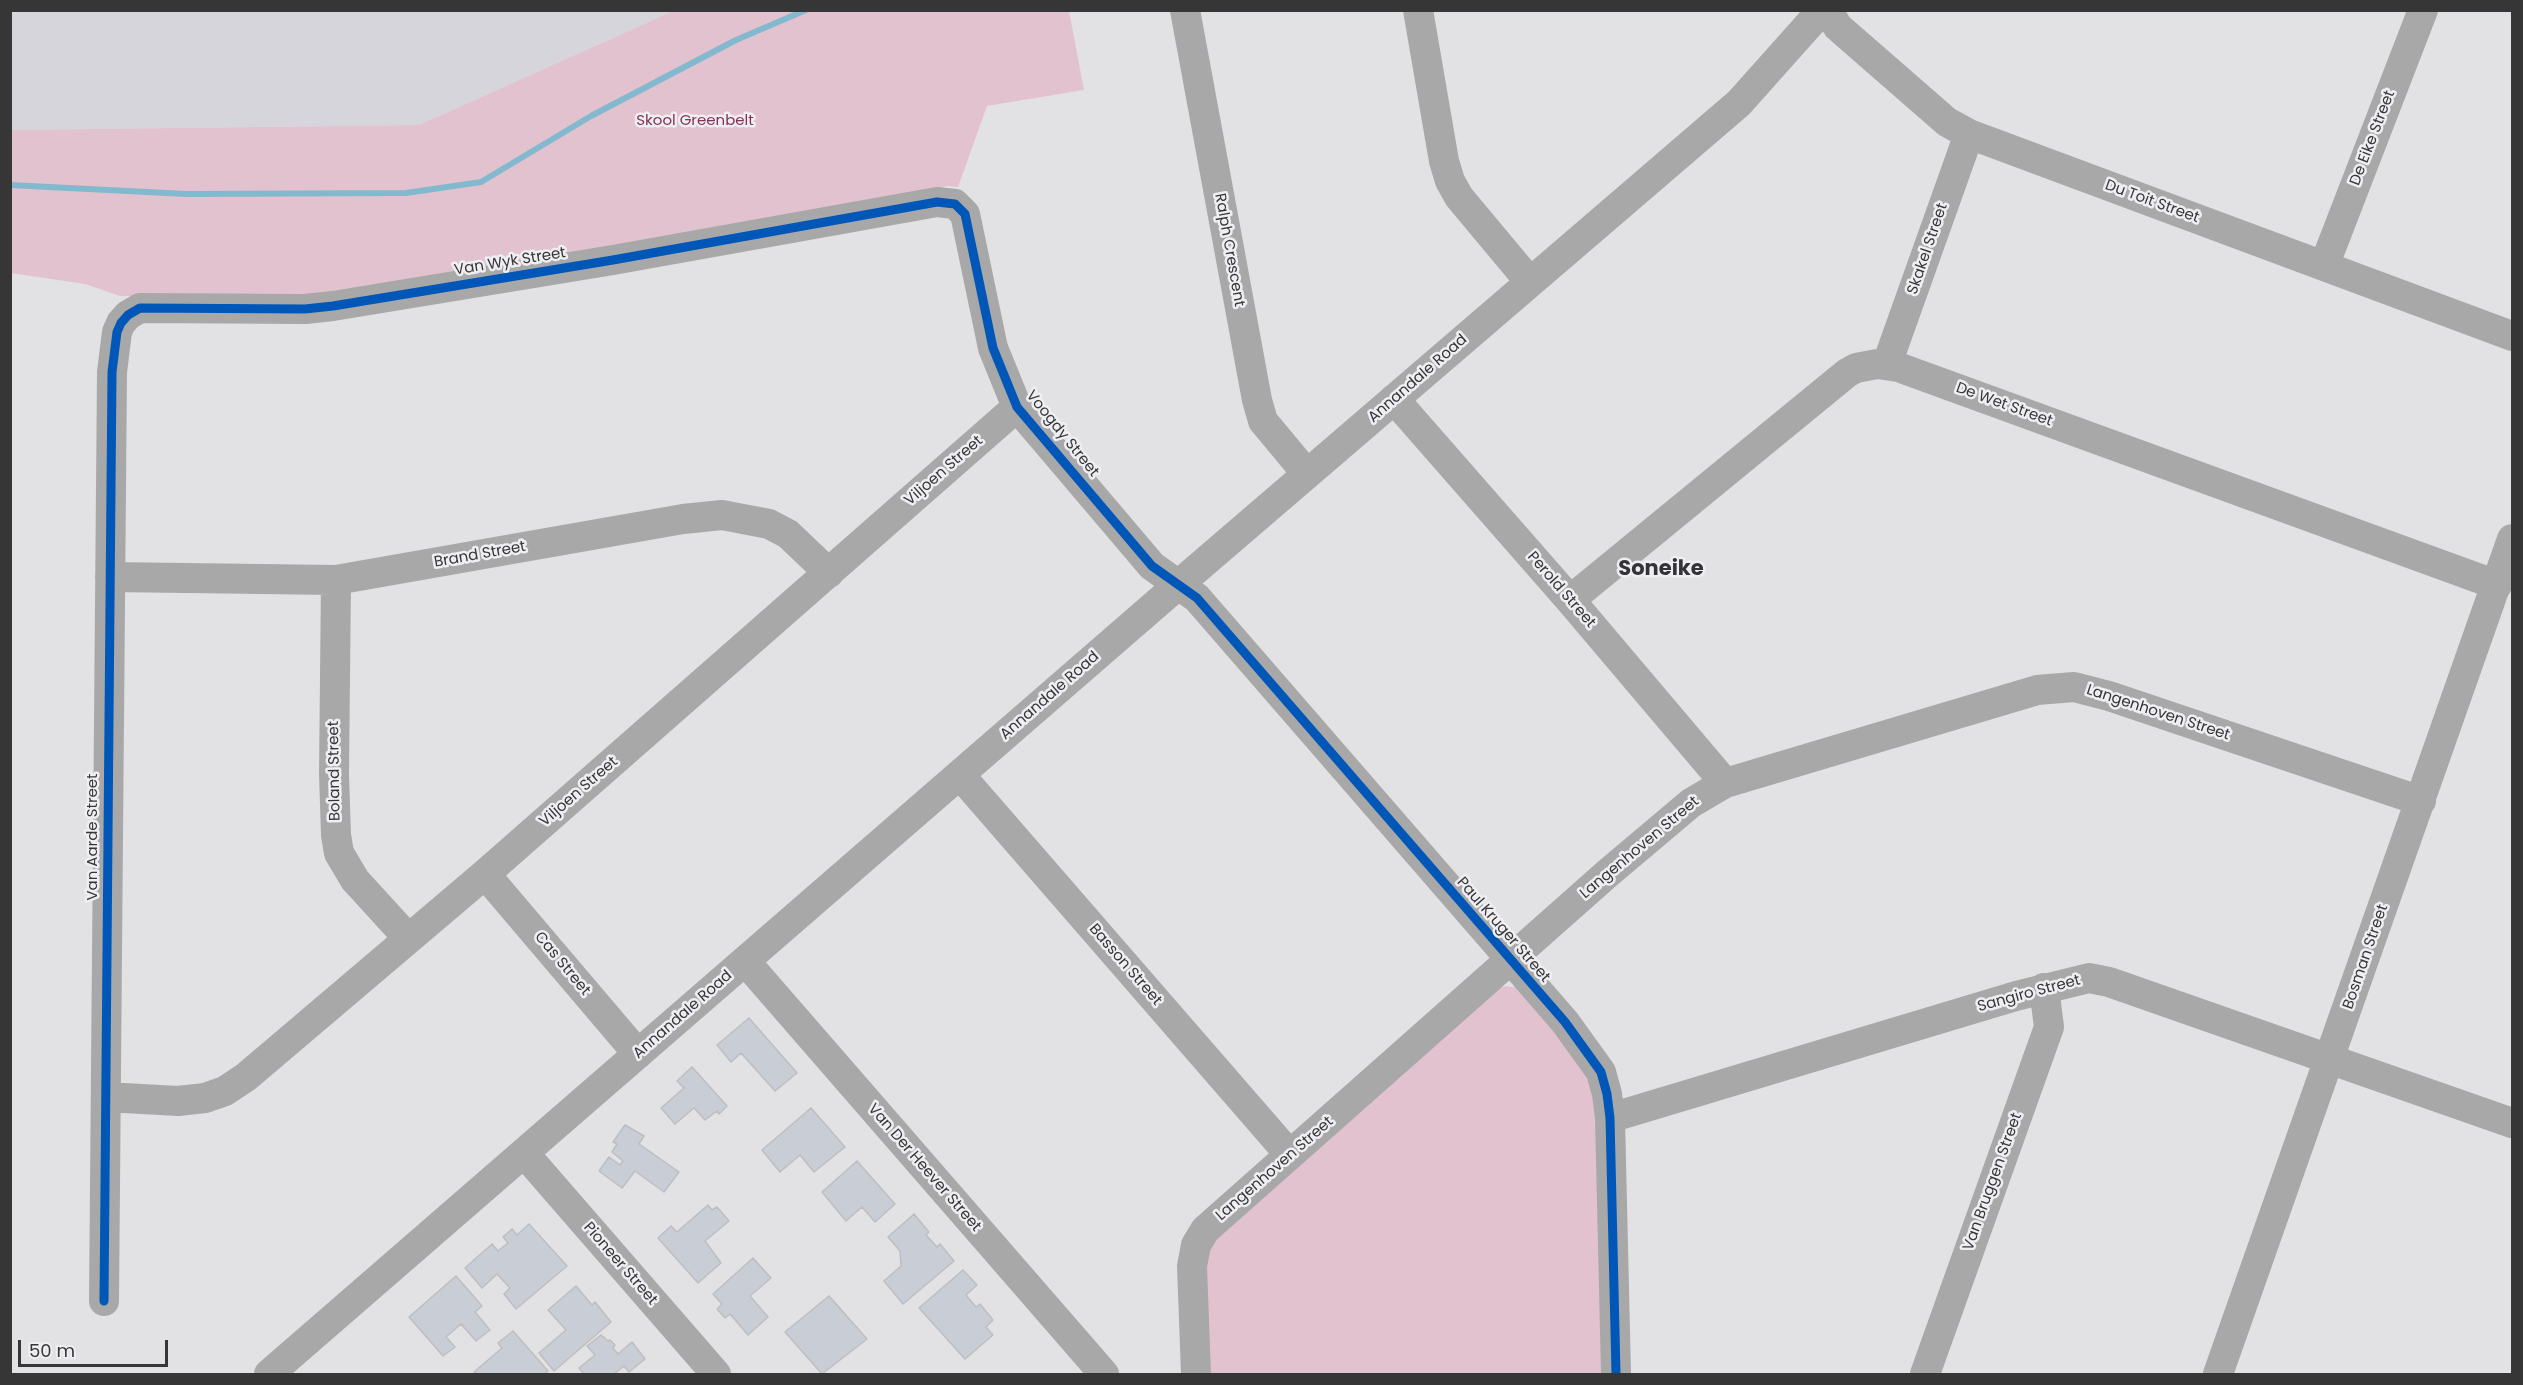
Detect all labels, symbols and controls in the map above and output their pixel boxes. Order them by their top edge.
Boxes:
street label: De Eike Street [2347,88,2399,188]
park label: Skool Greenbelt [636,112,754,130]
street label: Du Toit Street [2102,177,2202,227]
street label: Ralph Crescent [1210,192,1248,308]
street label: Skakel Street [1904,201,1952,297]
street label: Van Wyk Street [453,244,567,280]
street label: Annandale Road [1365,331,1471,427]
street label: De Wet Street [1953,379,2055,431]
street label: Voogdy Street [1022,387,1102,481]
street label: Viljoen Street [901,432,987,510]
street label: Brand Street [433,538,527,572]
street label: Perold Street [1523,548,1599,632]
district label: Soneike [1618,557,1704,583]
street label: Annandale Road [997,648,1103,744]
street label: Langenhoven Street [2084,681,2232,745]
street label: Boland Street [325,721,345,821]
street label: Viljoen Street [536,753,622,831]
street label: Van Aarde Street [84,773,102,901]
street label: Langenhoven Street [1577,793,1703,903]
street label: Paul Kruger Street [1452,874,1554,986]
street label: Bosman Street [2340,902,2392,1012]
street label: Basson Street [1085,921,1165,1009]
street label: Cas Street [530,929,594,999]
street label: Annandale Road [630,967,736,1063]
street label: Sangiro Street [1976,972,2082,1016]
street label: Van Der Heever Street [864,1100,984,1236]
street label: Van Bruggen Street [1960,1111,2026,1253]
street label: Langenhoven Street [1213,1113,1337,1225]
street label: Pioneer Street [579,1219,661,1309]
scale bar [21,1328,171,1366]
text: 50 m [29,1338,75,1363]

